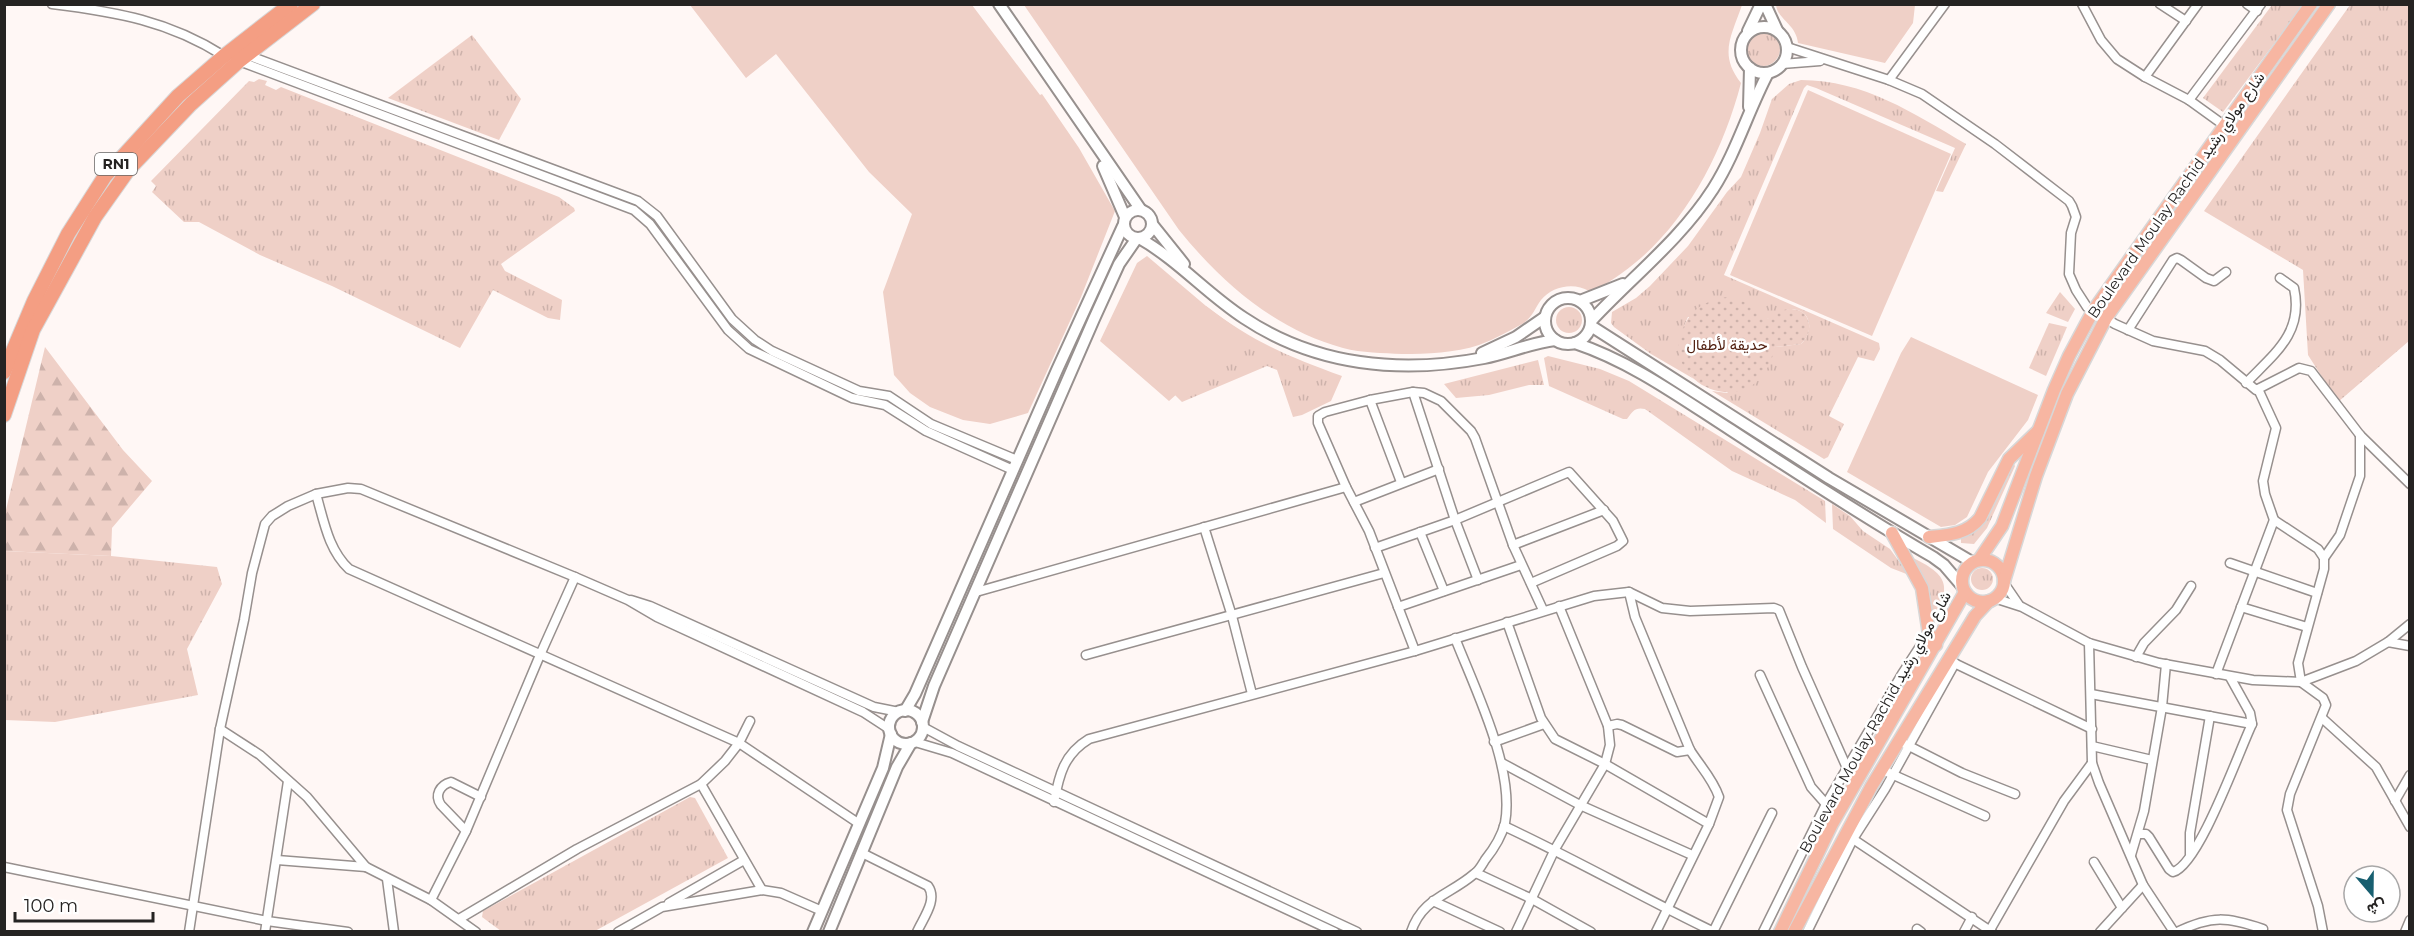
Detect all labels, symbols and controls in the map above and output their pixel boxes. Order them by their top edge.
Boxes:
street label: Boulevard Moulay Rachid شارع مولاي رشيد [2083,68,2272,324]
road number: RN1 [95,153,137,175]
park label: حديقة لأطفال [1686,335,1768,354]
street label: Boulevard Moulay Rachid شارع مولاي رشيد [1795,588,1959,858]
north arrow [2342,864,2402,924]
scale bar [15,885,153,923]
text: 100 m [24,895,78,917]
text: ش [2365,895,2389,920]

